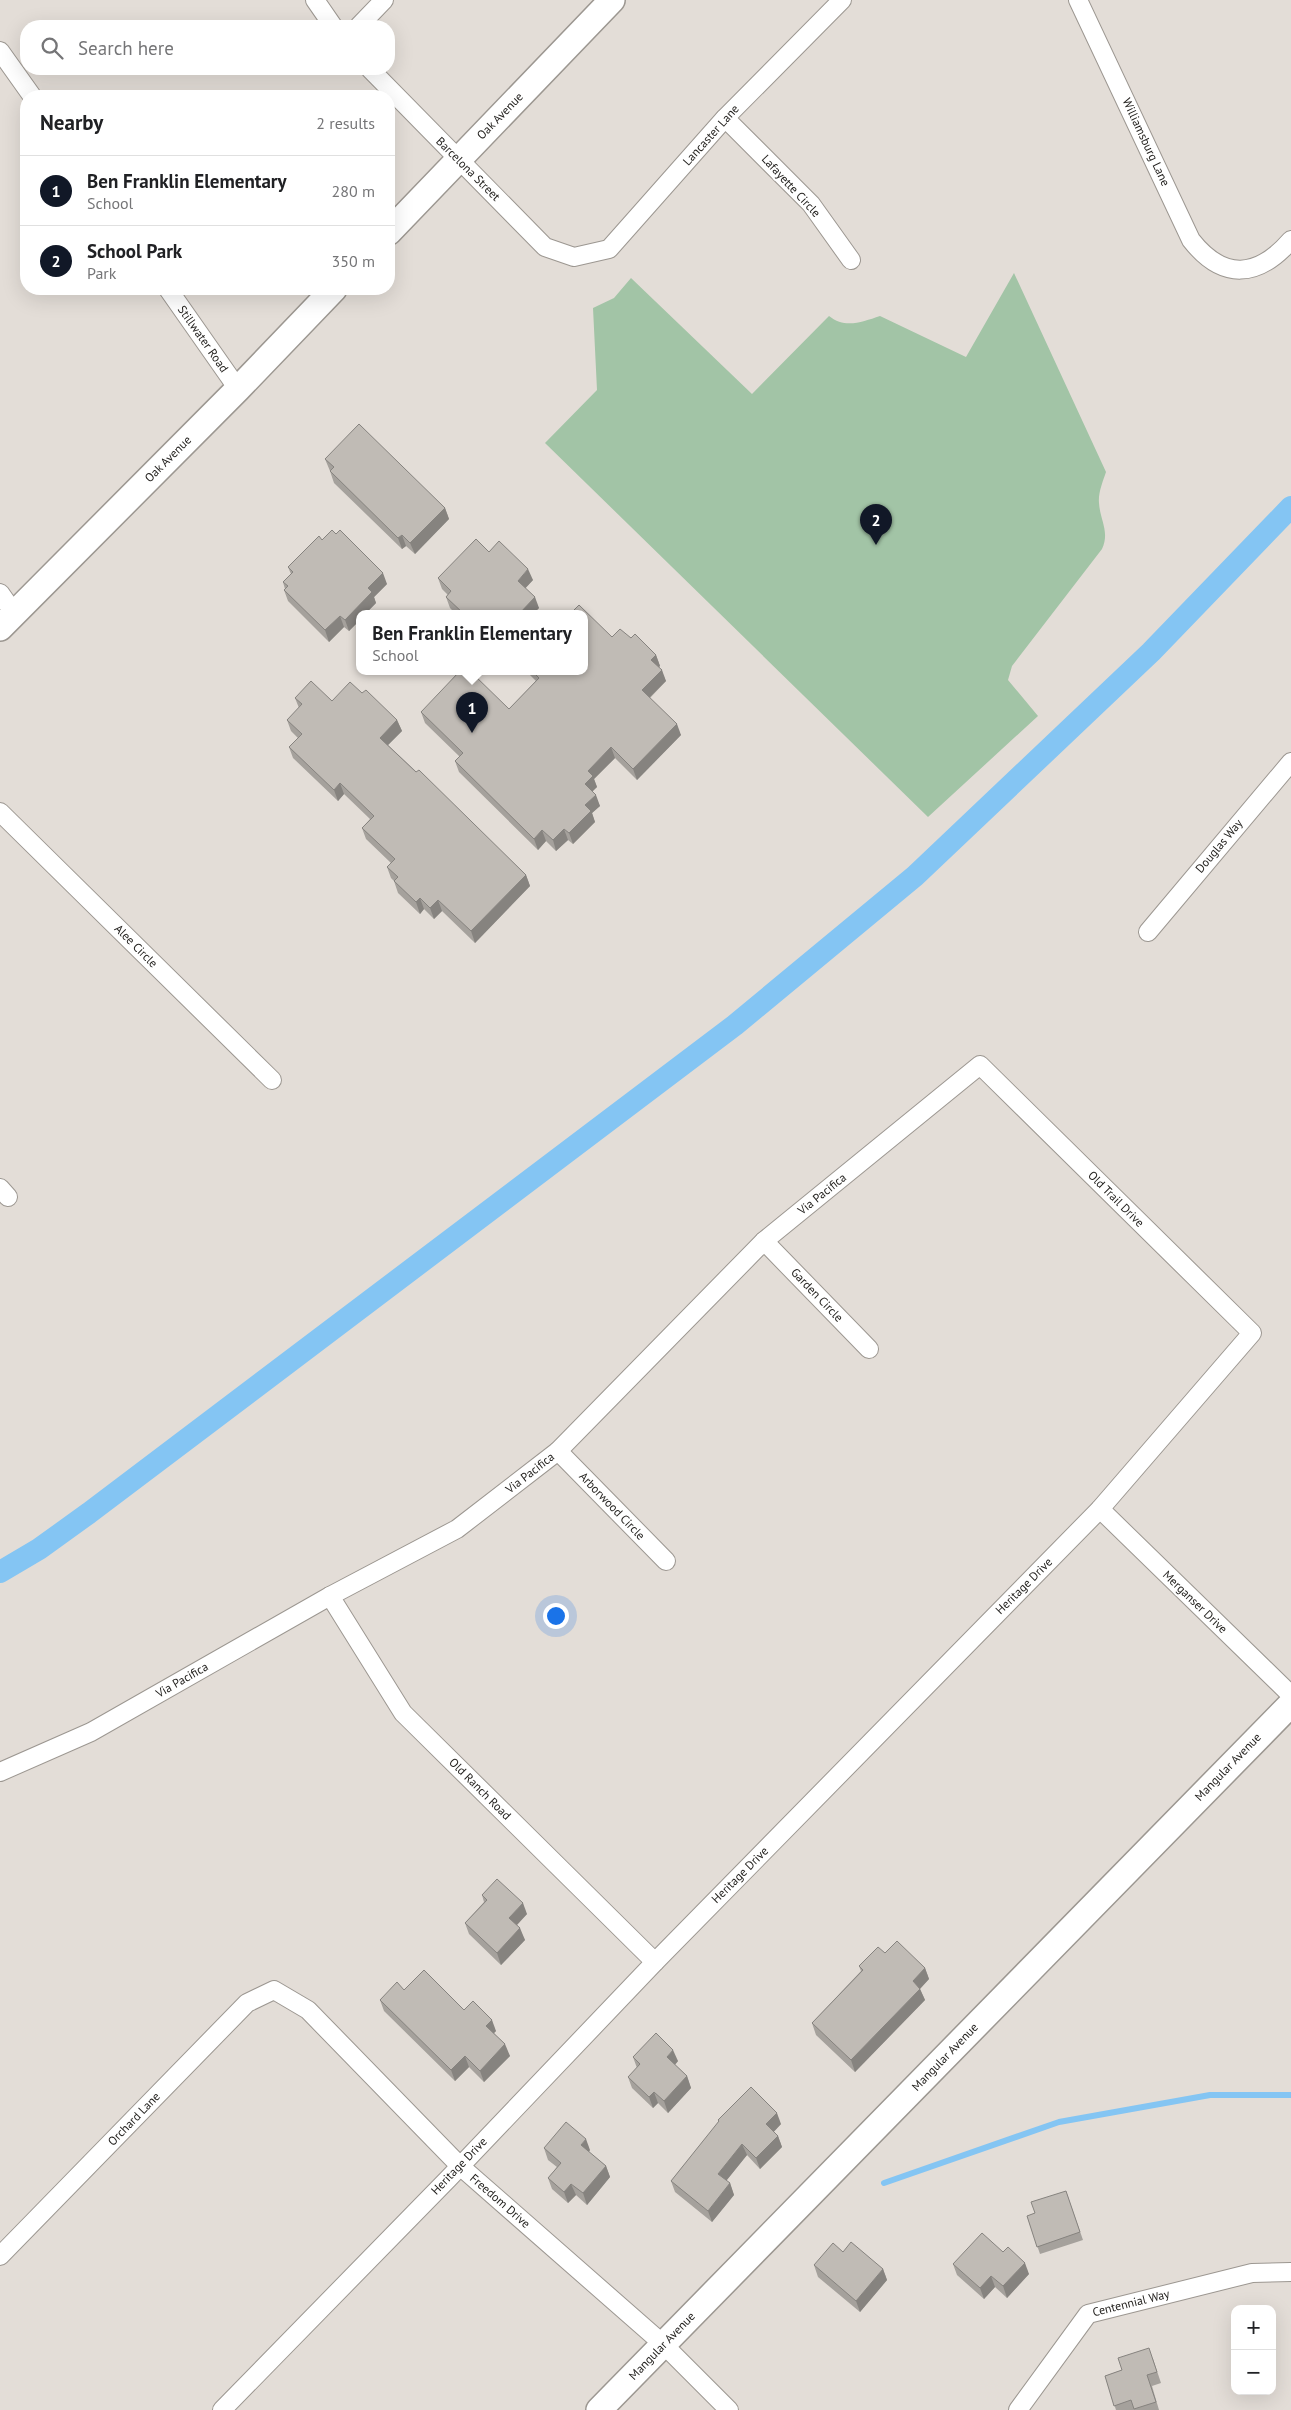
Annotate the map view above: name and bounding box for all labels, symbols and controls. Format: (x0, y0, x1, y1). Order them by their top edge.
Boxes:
search box (20, 20, 395, 75)
icon: search (38, 34, 66, 62)
text: Search here (78, 36, 174, 60)
street label: Oak Avenue (473, 89, 526, 142)
street label: Williamsburg Lane (1119, 95, 1173, 188)
street label: Lancaster Lane (679, 101, 742, 168)
text: Nearby (40, 109, 103, 136)
text: 2 results (316, 113, 375, 133)
street label: Barcelona Street (433, 133, 504, 204)
street label: Lafayette Circle (759, 151, 824, 220)
text: Ben Franklin Elementary (87, 169, 287, 193)
text: 1 (51, 181, 61, 201)
text: 280 m (332, 181, 375, 201)
text: School (87, 193, 133, 213)
text: School Park (87, 239, 182, 263)
text: 2 (51, 251, 61, 271)
text: 350 m (332, 251, 375, 271)
text: Park (87, 263, 116, 283)
street label: Stillwater Road (175, 302, 232, 375)
street label: Oak Avenue (141, 432, 194, 485)
pin: 2 (860, 504, 892, 545)
popup (356, 610, 588, 675)
text: Ben Franklin Elementary (372, 621, 572, 645)
text: School (372, 645, 418, 665)
pin: 1 (456, 692, 488, 733)
street label: Douglas Way (1192, 815, 1246, 876)
street label: Alee Circle (112, 921, 161, 970)
street label: Old Trail Drive (1085, 1167, 1148, 1230)
street label: Via Pacifica (794, 1170, 849, 1218)
street label: Garden Circle (788, 1265, 847, 1325)
street label: Via Pacifica (501, 1449, 557, 1497)
street label: Arborwood Circle (576, 1469, 648, 1543)
street label: Heritage Drive (992, 1554, 1055, 1617)
street label: Merganser Drive (1160, 1567, 1231, 1636)
your location (543, 1603, 569, 1629)
street label: Via Pacifica (152, 1659, 211, 1701)
street label: Mangular Avenue (1191, 1730, 1264, 1804)
street label: Old Ranch Road (446, 1755, 514, 1823)
street label: Heritage Drive (708, 1843, 771, 1906)
street label: Mangular Avenue (908, 2020, 981, 2094)
street label: Orchard Lane (104, 2089, 163, 2149)
street label: Heritage Drive (427, 2134, 490, 2198)
street label: Freedom Drive (467, 2170, 534, 2231)
street label: Centennial Way (1091, 2286, 1171, 2319)
map controls (1231, 2305, 1276, 2395)
button: + (1231, 2305, 1276, 2350)
street label: Mangular Avenue (625, 2309, 698, 2383)
button: − (1231, 2350, 1276, 2395)

